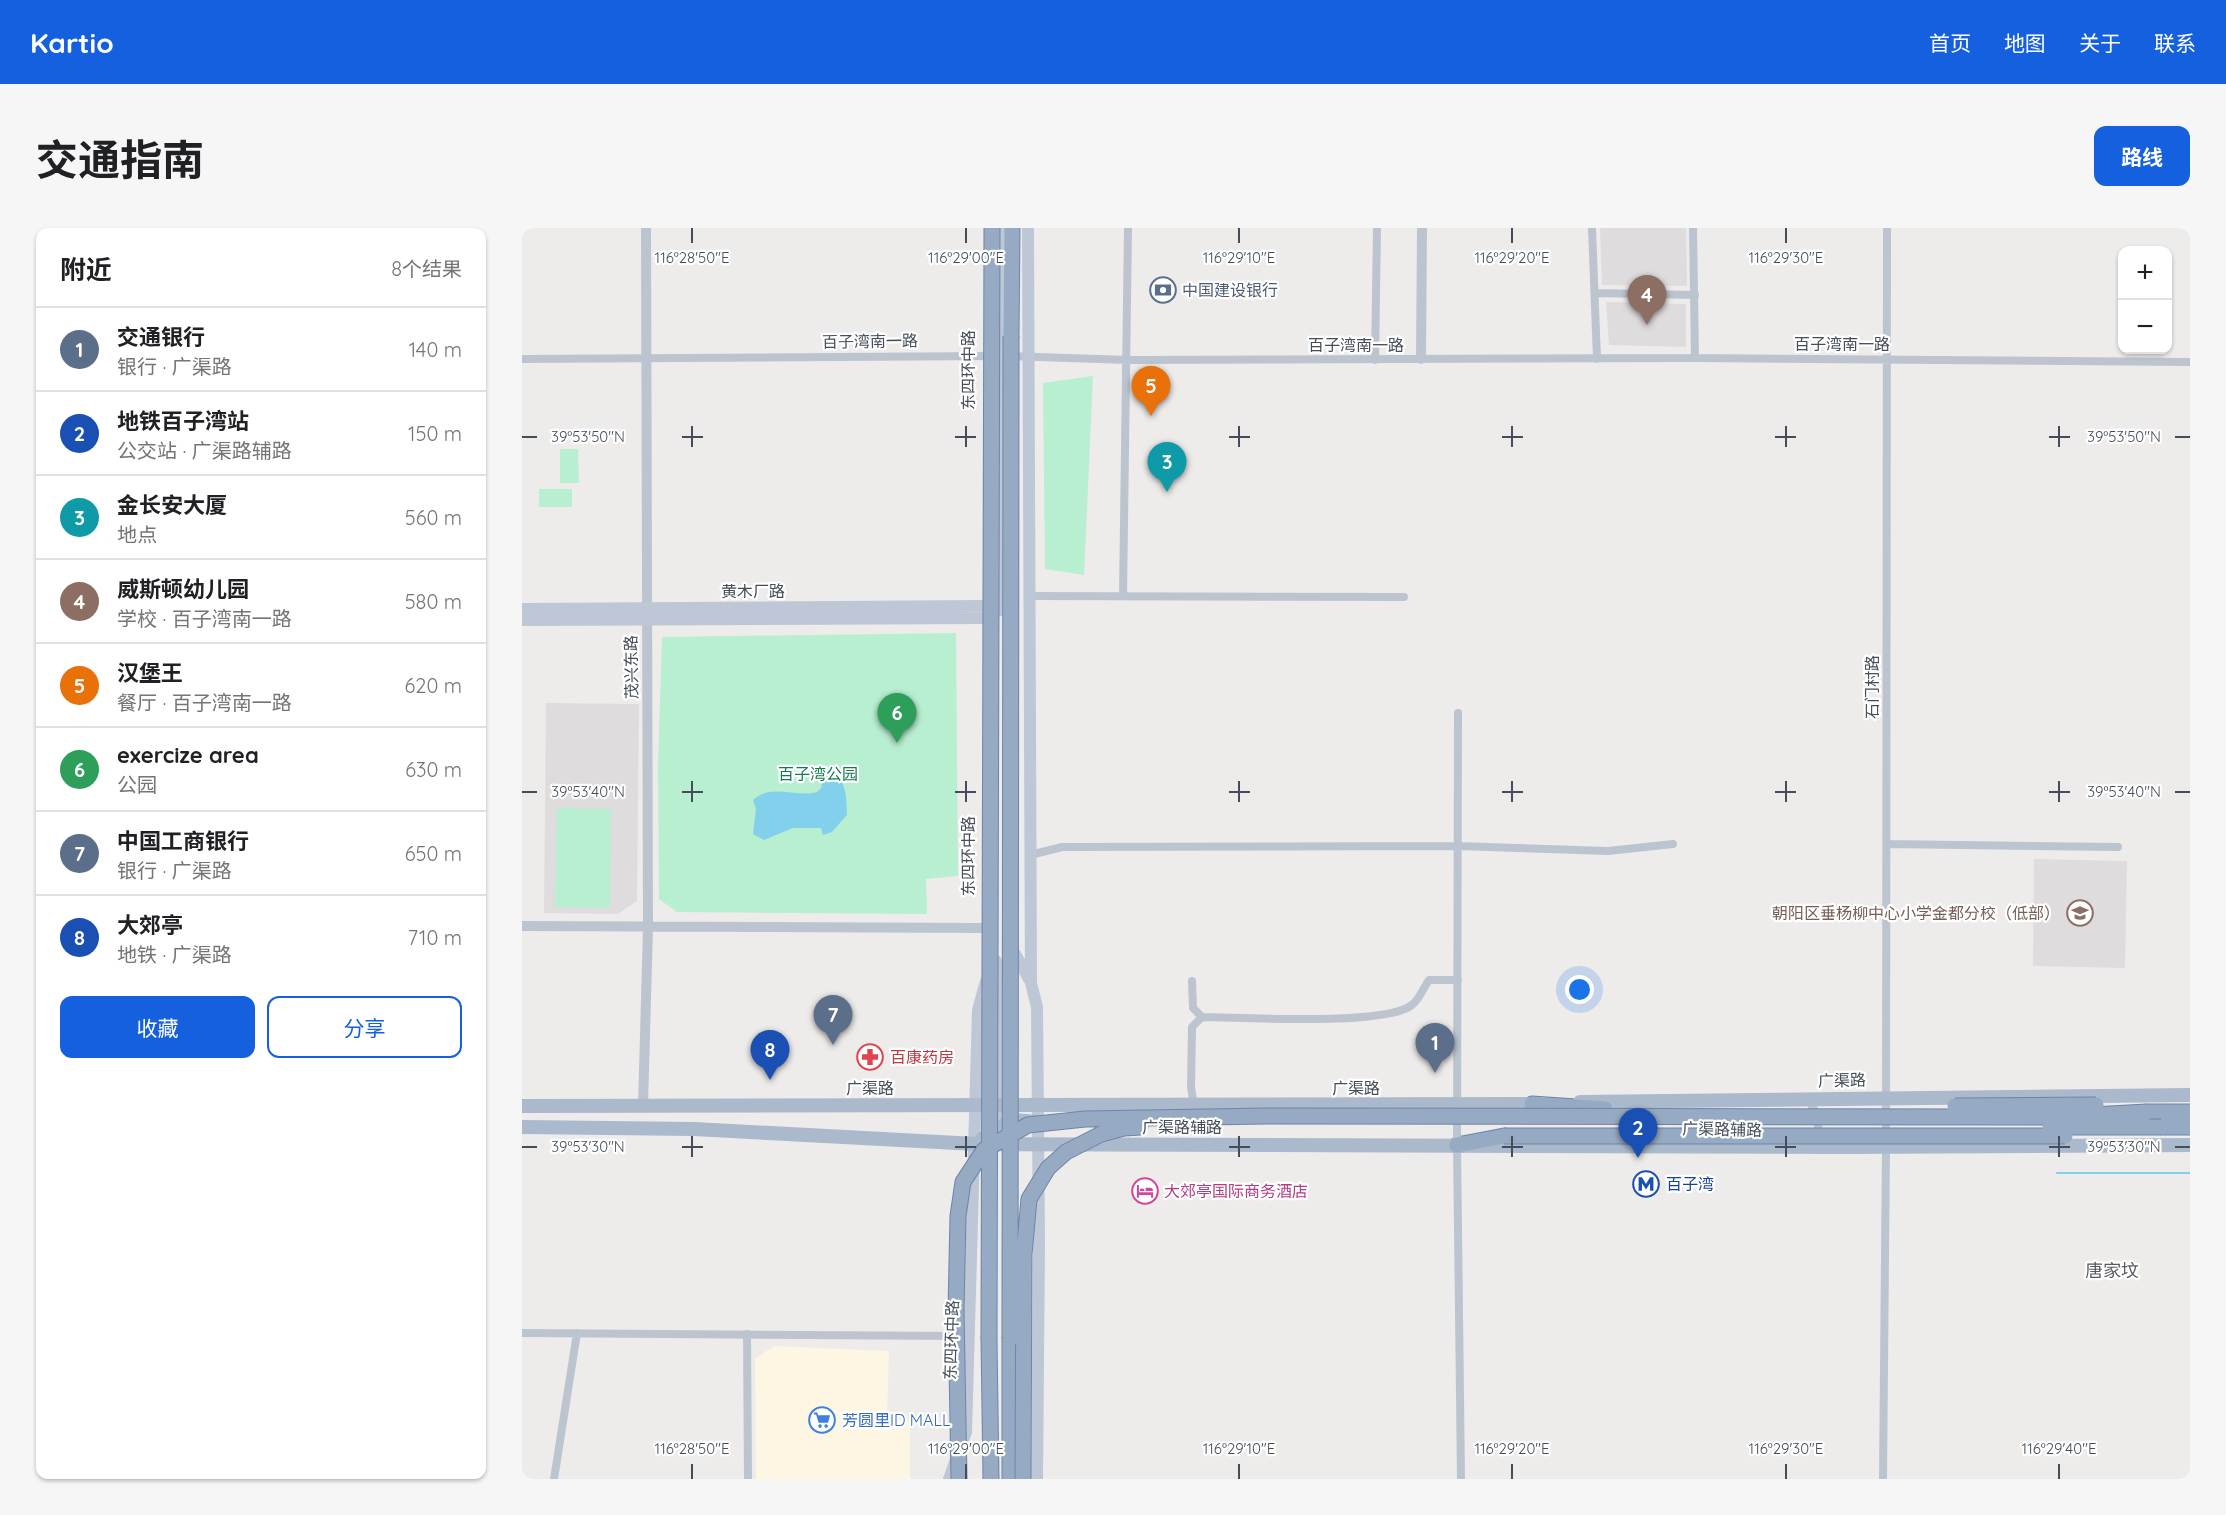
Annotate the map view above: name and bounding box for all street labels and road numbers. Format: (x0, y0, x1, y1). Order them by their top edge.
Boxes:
street label: 百子湾南一路 (822, 330, 918, 352)
street label: 东四环中路 (958, 330, 978, 410)
street label: 百子湾南一路 (1794, 334, 1890, 354)
street label: 百子湾南一路 (1308, 335, 1404, 355)
street label: 黄木厂路 (721, 581, 785, 601)
street label: 茂兴东路 (620, 635, 642, 699)
street label: 石门村路 (1862, 655, 1882, 719)
street label: 东四环中路 (958, 816, 978, 896)
street label: 广渠路 (1818, 1070, 1866, 1090)
street label: 广渠路 (846, 1078, 894, 1098)
street label: 广渠路 (1332, 1078, 1380, 1098)
street label: 广渠路辅路 (1142, 1117, 1222, 1137)
street label: 广渠路辅路 (1682, 1118, 1762, 1140)
street label: 东四环中路 (940, 1300, 962, 1380)

